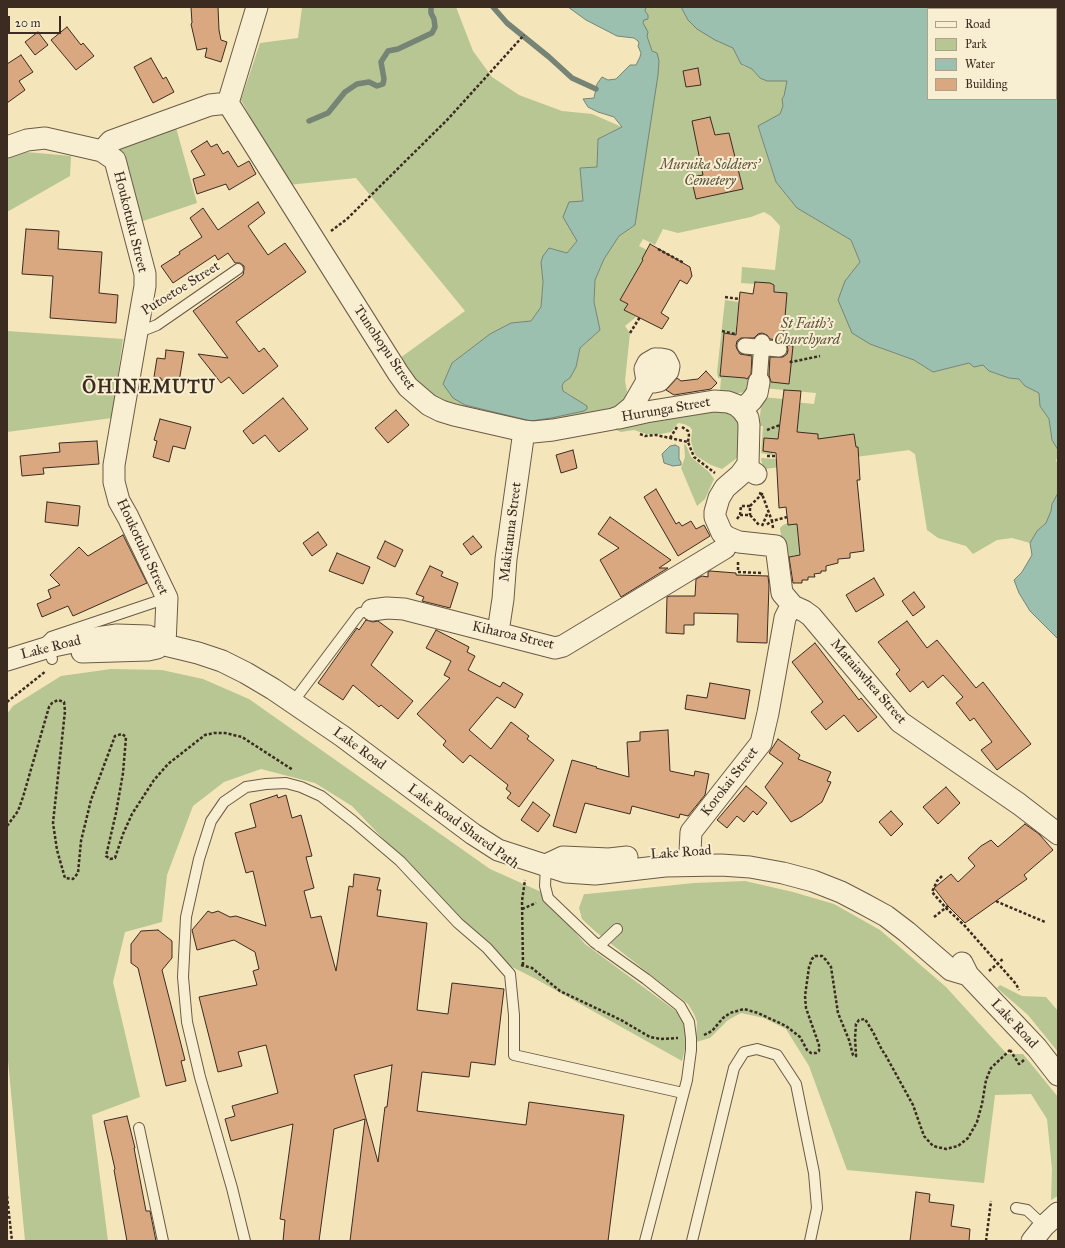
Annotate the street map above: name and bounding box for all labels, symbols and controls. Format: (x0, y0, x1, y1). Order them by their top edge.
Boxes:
scale bar (10, 8, 63, 34)
legend (927, 8, 1057, 100)
text: 20 m (15, 16, 41, 30)
text: Road (965, 17, 991, 31)
text: Park (965, 37, 987, 51)
text: Water (965, 57, 995, 71)
text: Building (965, 77, 1007, 91)
park label: Muruika Soldiers’ Cemetery (660, 158, 760, 190)
street label: Houkotuku Street (109, 169, 151, 275)
street label: Putoetoe Street (139, 258, 223, 320)
street label: Tunohopu Street (349, 302, 419, 394)
park label: St Faith's Churchyard (774, 317, 840, 350)
district label: ŌHINEMUTU (82, 378, 216, 400)
street label: Hurunga Street (620, 394, 712, 426)
street label: Makitauna Street (497, 481, 525, 583)
street label: Houkotuku Street (112, 496, 172, 598)
street label: Kiharoa Street (470, 618, 556, 654)
street label: Lake Road (19, 632, 83, 664)
street label: Mataiawhea Street (826, 636, 910, 728)
street label: Lake Road (329, 724, 389, 774)
street label: Korokai Street (698, 744, 762, 820)
street label: Lake Road Shared Path (404, 781, 522, 873)
street label: Lake Road (650, 842, 712, 864)
street label: Lake Road (987, 996, 1041, 1052)

